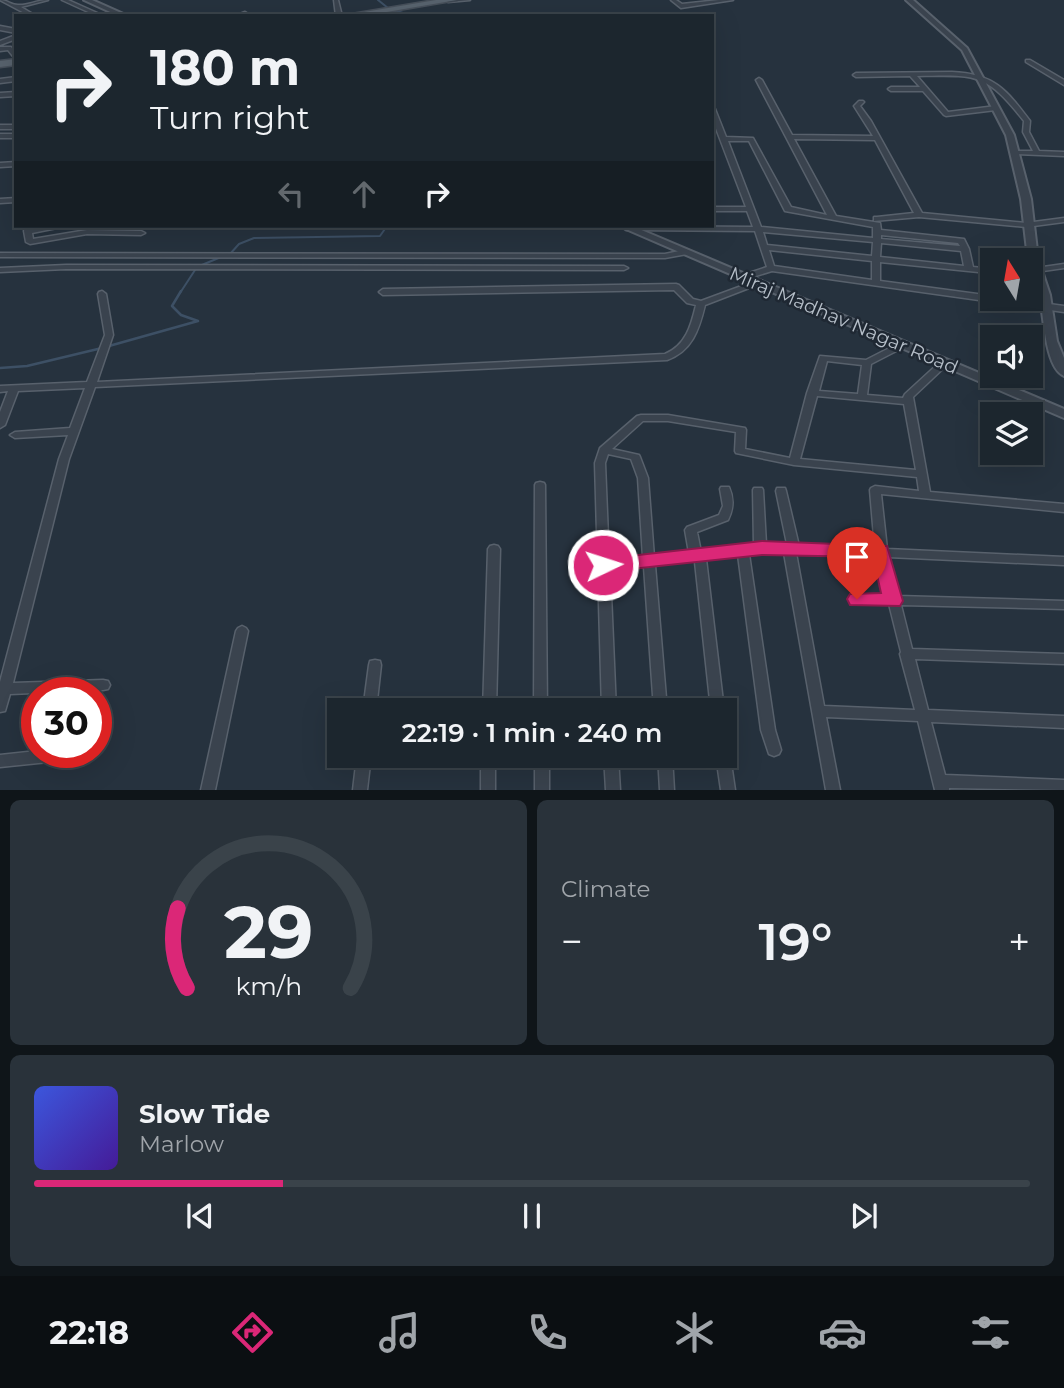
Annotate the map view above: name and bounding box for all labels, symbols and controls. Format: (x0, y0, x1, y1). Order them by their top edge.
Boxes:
text: 180 m (150, 38, 300, 97)
icon: right (35, 42, 126, 133)
text: Turn right (150, 98, 310, 137)
icon: left (272, 175, 310, 213)
icon: ahead (345, 175, 383, 213)
icon: right (418, 175, 456, 213)
north arrow (980, 248, 1043, 312)
map controls (980, 248, 1043, 465)
street label: Miraj Madhav Nagar Road (726, 262, 962, 379)
button: sound (980, 325, 1043, 388)
button: layers (980, 402, 1043, 465)
pin (827, 527, 887, 599)
position arrow (566, 528, 640, 602)
icon: arrive (838, 538, 876, 576)
speed limit sign: 30 (21, 677, 112, 768)
text: 22:19 · 1 min · 240 m (402, 717, 662, 749)
text: Climate (561, 875, 650, 903)
text: 29 (224, 889, 313, 977)
text: 19° (758, 910, 833, 973)
text: − (561, 918, 583, 965)
text: + (1008, 918, 1030, 965)
text: km/h (235, 971, 302, 1001)
text: Slow Tide (139, 1098, 270, 1130)
text: Marlow (139, 1130, 224, 1158)
icon: previous (181, 1197, 219, 1235)
icon: pause (513, 1197, 551, 1235)
icon: next (845, 1197, 883, 1235)
icon: directions (228, 1308, 277, 1357)
icon: music (375, 1308, 424, 1357)
icon: phone (523, 1308, 572, 1357)
icon: climate (670, 1308, 719, 1357)
icon: car (818, 1308, 867, 1357)
icon: filters (966, 1308, 1015, 1357)
text: 22:18 (49, 1313, 129, 1352)

